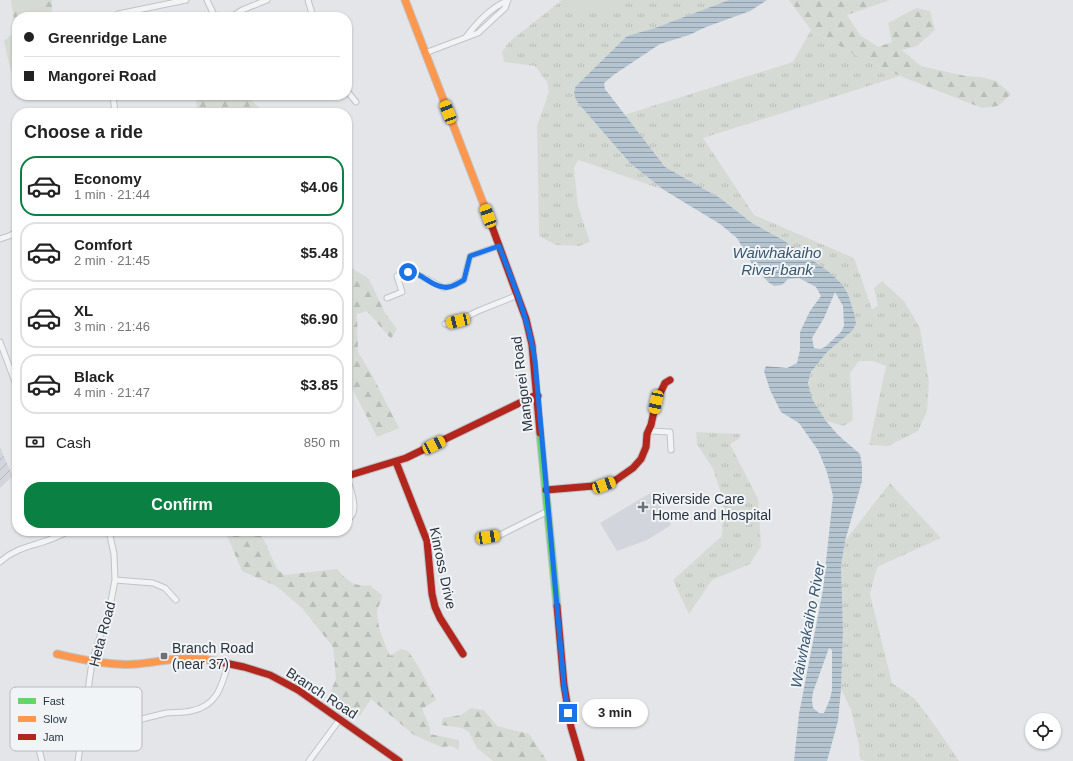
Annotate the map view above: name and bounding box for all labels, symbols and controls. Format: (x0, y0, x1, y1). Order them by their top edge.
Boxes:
text: Greenridge Lane (48, 29, 167, 46)
text: Mangorei Road (48, 67, 156, 84)
car (438, 99, 458, 125)
text: Choose a ride (24, 122, 143, 142)
icon: car (26, 168, 62, 204)
text: Economy (74, 170, 142, 187)
text: $4.06 (300, 178, 338, 195)
text: 1 min · 21:44 (74, 187, 150, 202)
car (478, 203, 498, 229)
icon: car (26, 234, 62, 270)
text: Comfort (74, 236, 132, 253)
text: $5.48 (300, 244, 338, 261)
water label: Waiwhakaiho River bank (733, 244, 821, 278)
text: 2 min · 21:45 (74, 253, 150, 268)
route start (399, 263, 417, 281)
icon: car (26, 300, 62, 336)
text: XL (74, 302, 93, 319)
text: $6.90 (300, 310, 338, 327)
car (445, 312, 471, 330)
text: 3 min · 21:46 (74, 319, 150, 334)
street label: Mangorei Road (508, 336, 536, 432)
icon: car (26, 366, 62, 402)
text: Black (74, 368, 114, 385)
text: $3.85 (300, 376, 338, 393)
text: 4 min · 21:47 (74, 385, 150, 400)
car (648, 389, 664, 415)
icon: cash (24, 431, 46, 453)
text: Cash (56, 434, 91, 451)
car (421, 434, 447, 456)
text: 850 m (304, 435, 340, 450)
car (591, 475, 617, 495)
button: Confirm (24, 482, 340, 528)
place label: Riverside Care Home and Hospital (652, 491, 771, 523)
marker: Riverside Care Home and Hospital (637, 501, 649, 513)
street label: Kinross Drive (427, 526, 460, 611)
car (475, 529, 501, 545)
water label: Waiwhakaiho River (787, 559, 828, 689)
street label: Heta Road (86, 600, 118, 668)
place label: Branch Road (near 37) (172, 640, 254, 672)
marker: Branch Road (near 37) (159, 651, 169, 661)
street label: Branch Road (283, 664, 361, 722)
legend (10, 687, 142, 751)
text: Fast (43, 695, 64, 707)
callout: 3 min (582, 699, 648, 727)
route end (559, 704, 577, 722)
text: 3 min (598, 705, 632, 720)
text: Slow (43, 713, 67, 725)
map controls (1025, 713, 1061, 749)
button: locate (1025, 713, 1061, 749)
text: Jam (43, 731, 64, 743)

